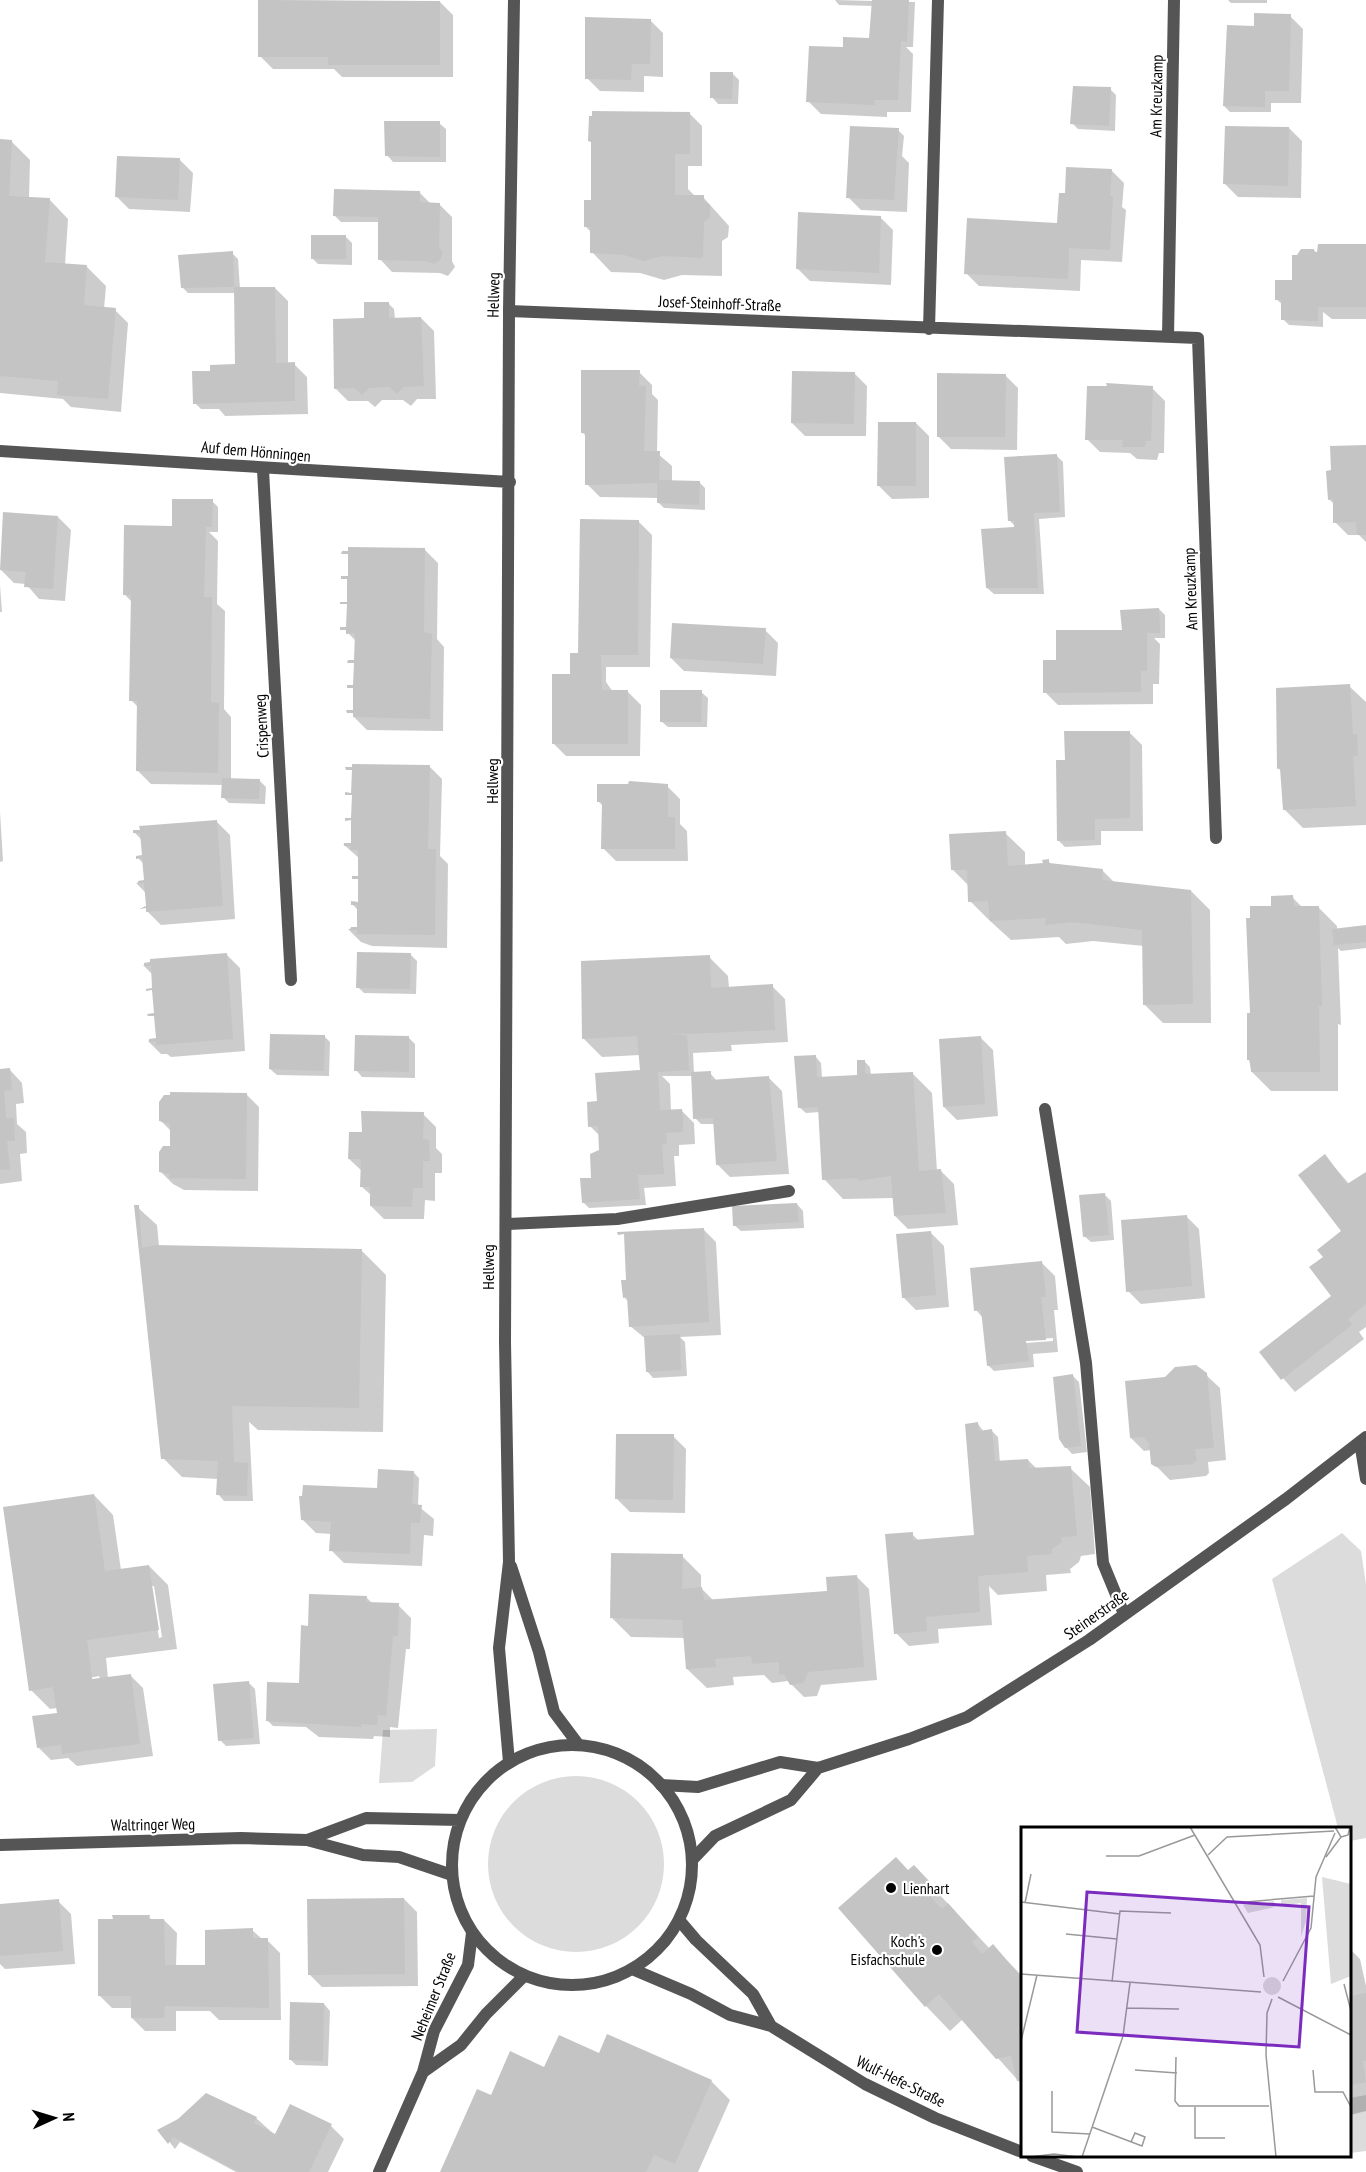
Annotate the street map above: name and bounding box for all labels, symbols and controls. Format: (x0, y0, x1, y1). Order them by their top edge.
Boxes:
street label: Am Kreuzkamp (1145, 54, 1167, 137)
street label: Hellweg (483, 272, 503, 318)
street label: Josef-Steinhoff-Straße (657, 291, 782, 315)
street label: Auf dem Hönningen (200, 436, 312, 466)
street label: Am Kreuzkamp (1179, 547, 1201, 631)
street label: Crispenweg (249, 694, 273, 758)
street label: Hellweg (482, 758, 502, 804)
street label: Hellweg (478, 1244, 498, 1290)
street label: Steinerstraße (1060, 1585, 1132, 1643)
street label: Waltringer Weg (111, 1813, 195, 1835)
inset map (1021, 1827, 1351, 2157)
place label: Lienhart (903, 1878, 950, 1898)
marker: Lienhart (884, 1881, 898, 1895)
place label: Koch's Eisfachschule (851, 1931, 925, 1969)
marker: Koch's Eisfachschule (930, 1943, 944, 1957)
street label: Neheimer Straße (406, 1949, 460, 2043)
street label: Wulf-Hefe-Straße (853, 2051, 949, 2111)
north arrow (24, 2088, 84, 2148)
text: N (59, 2112, 79, 2122)

